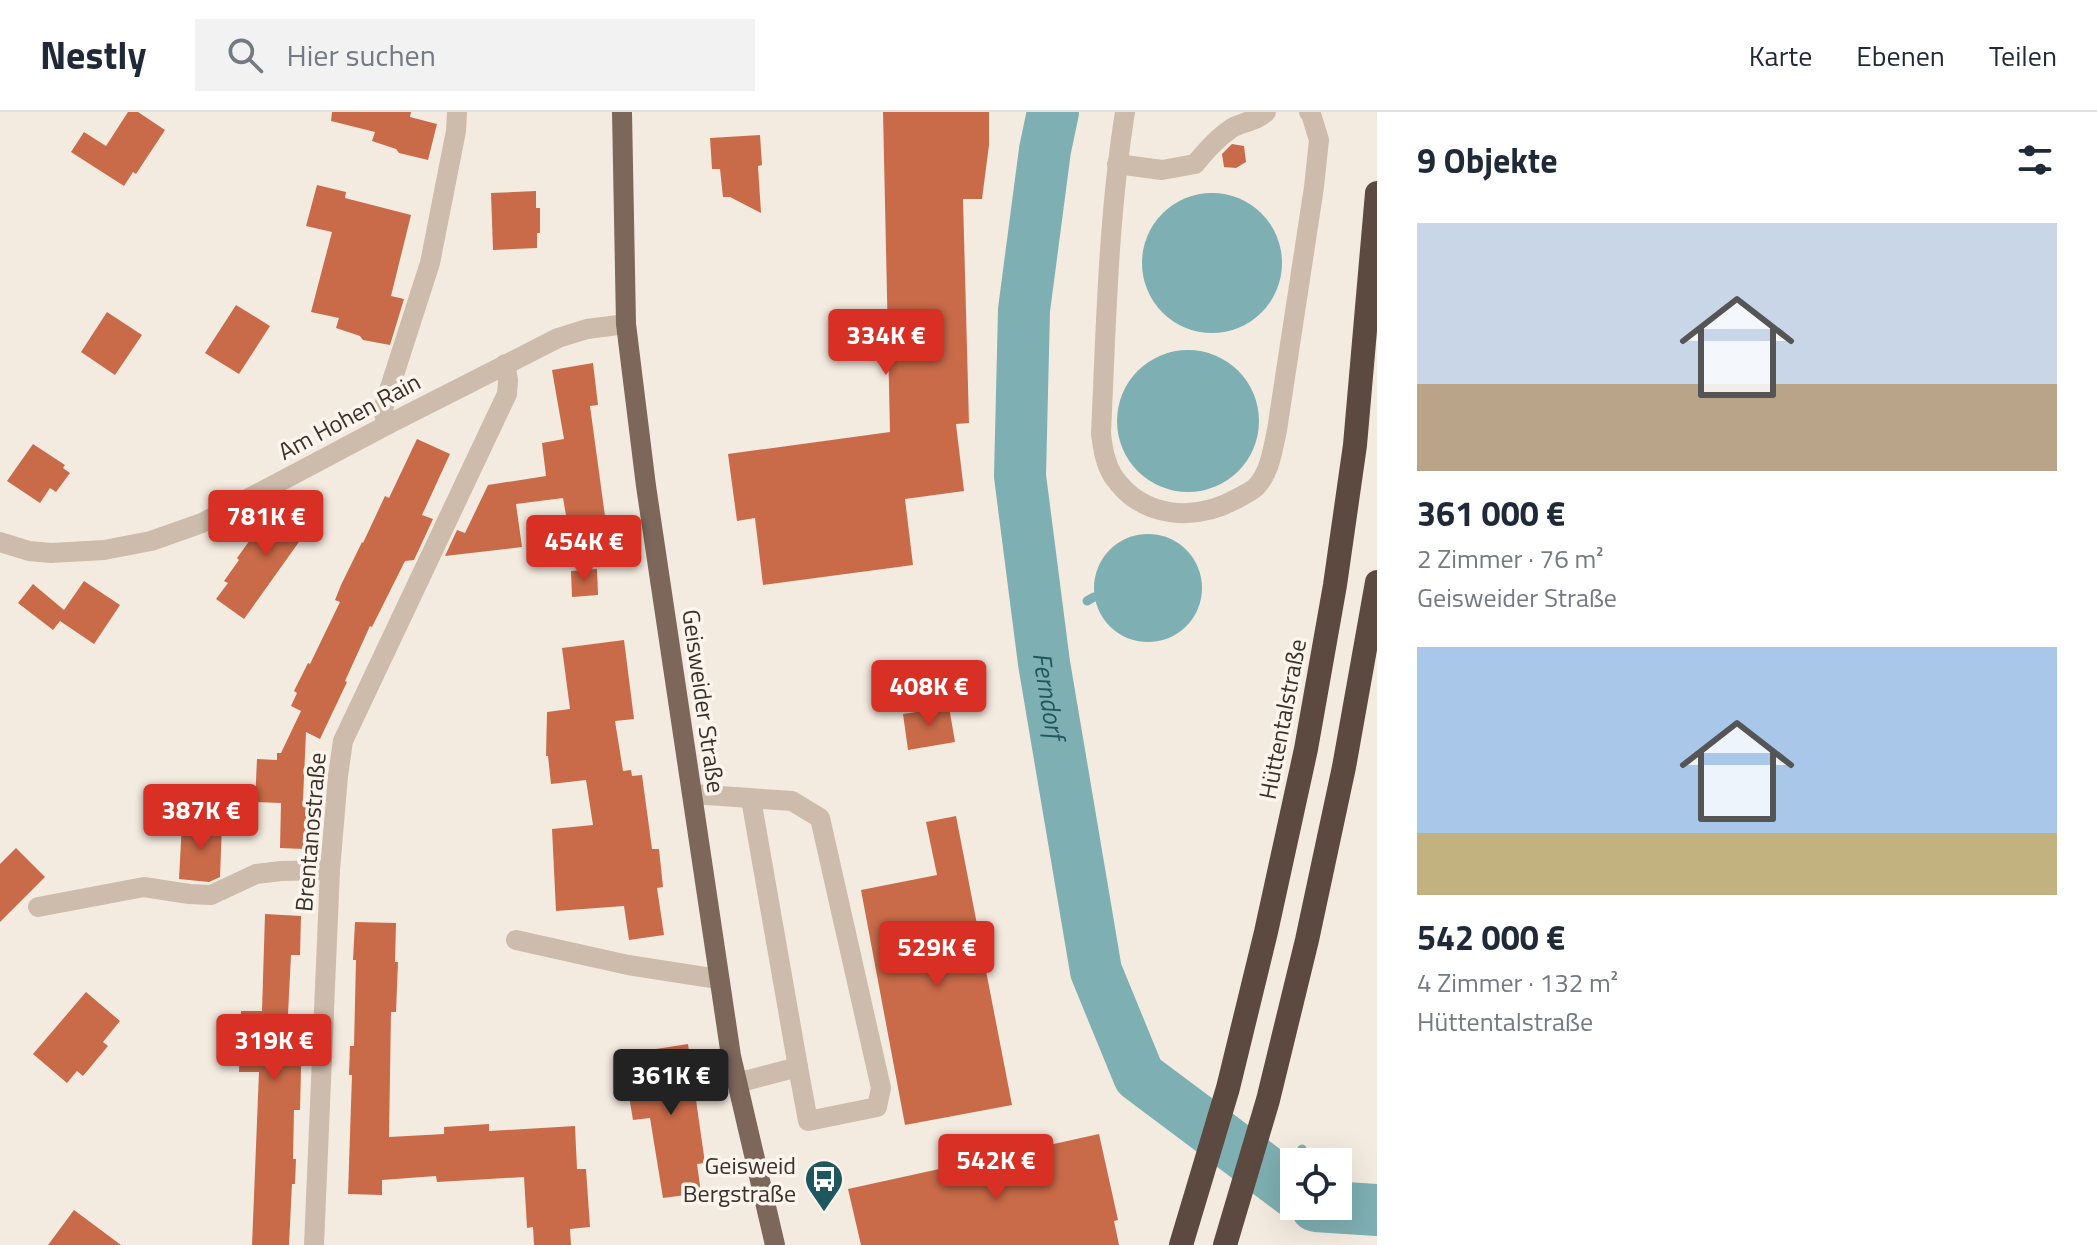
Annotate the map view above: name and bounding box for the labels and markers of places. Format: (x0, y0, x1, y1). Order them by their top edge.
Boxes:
pin: 334K € (821, 309, 951, 377)
pin: 781K € (201, 490, 331, 558)
pin: 454K € (519, 515, 649, 583)
pin: 408K € (864, 660, 994, 728)
pin: 387K € (136, 784, 266, 852)
pin: 529K € (872, 921, 1002, 989)
pin: 319K € (209, 1014, 339, 1082)
pin: 361K € (606, 1049, 736, 1117)
pin: 542K € (931, 1134, 1061, 1202)
place label: Geisweid Bergstraße (683, 1147, 796, 1211)
bus stop icon: Geisweid Bergstraße (803, 1158, 845, 1213)

